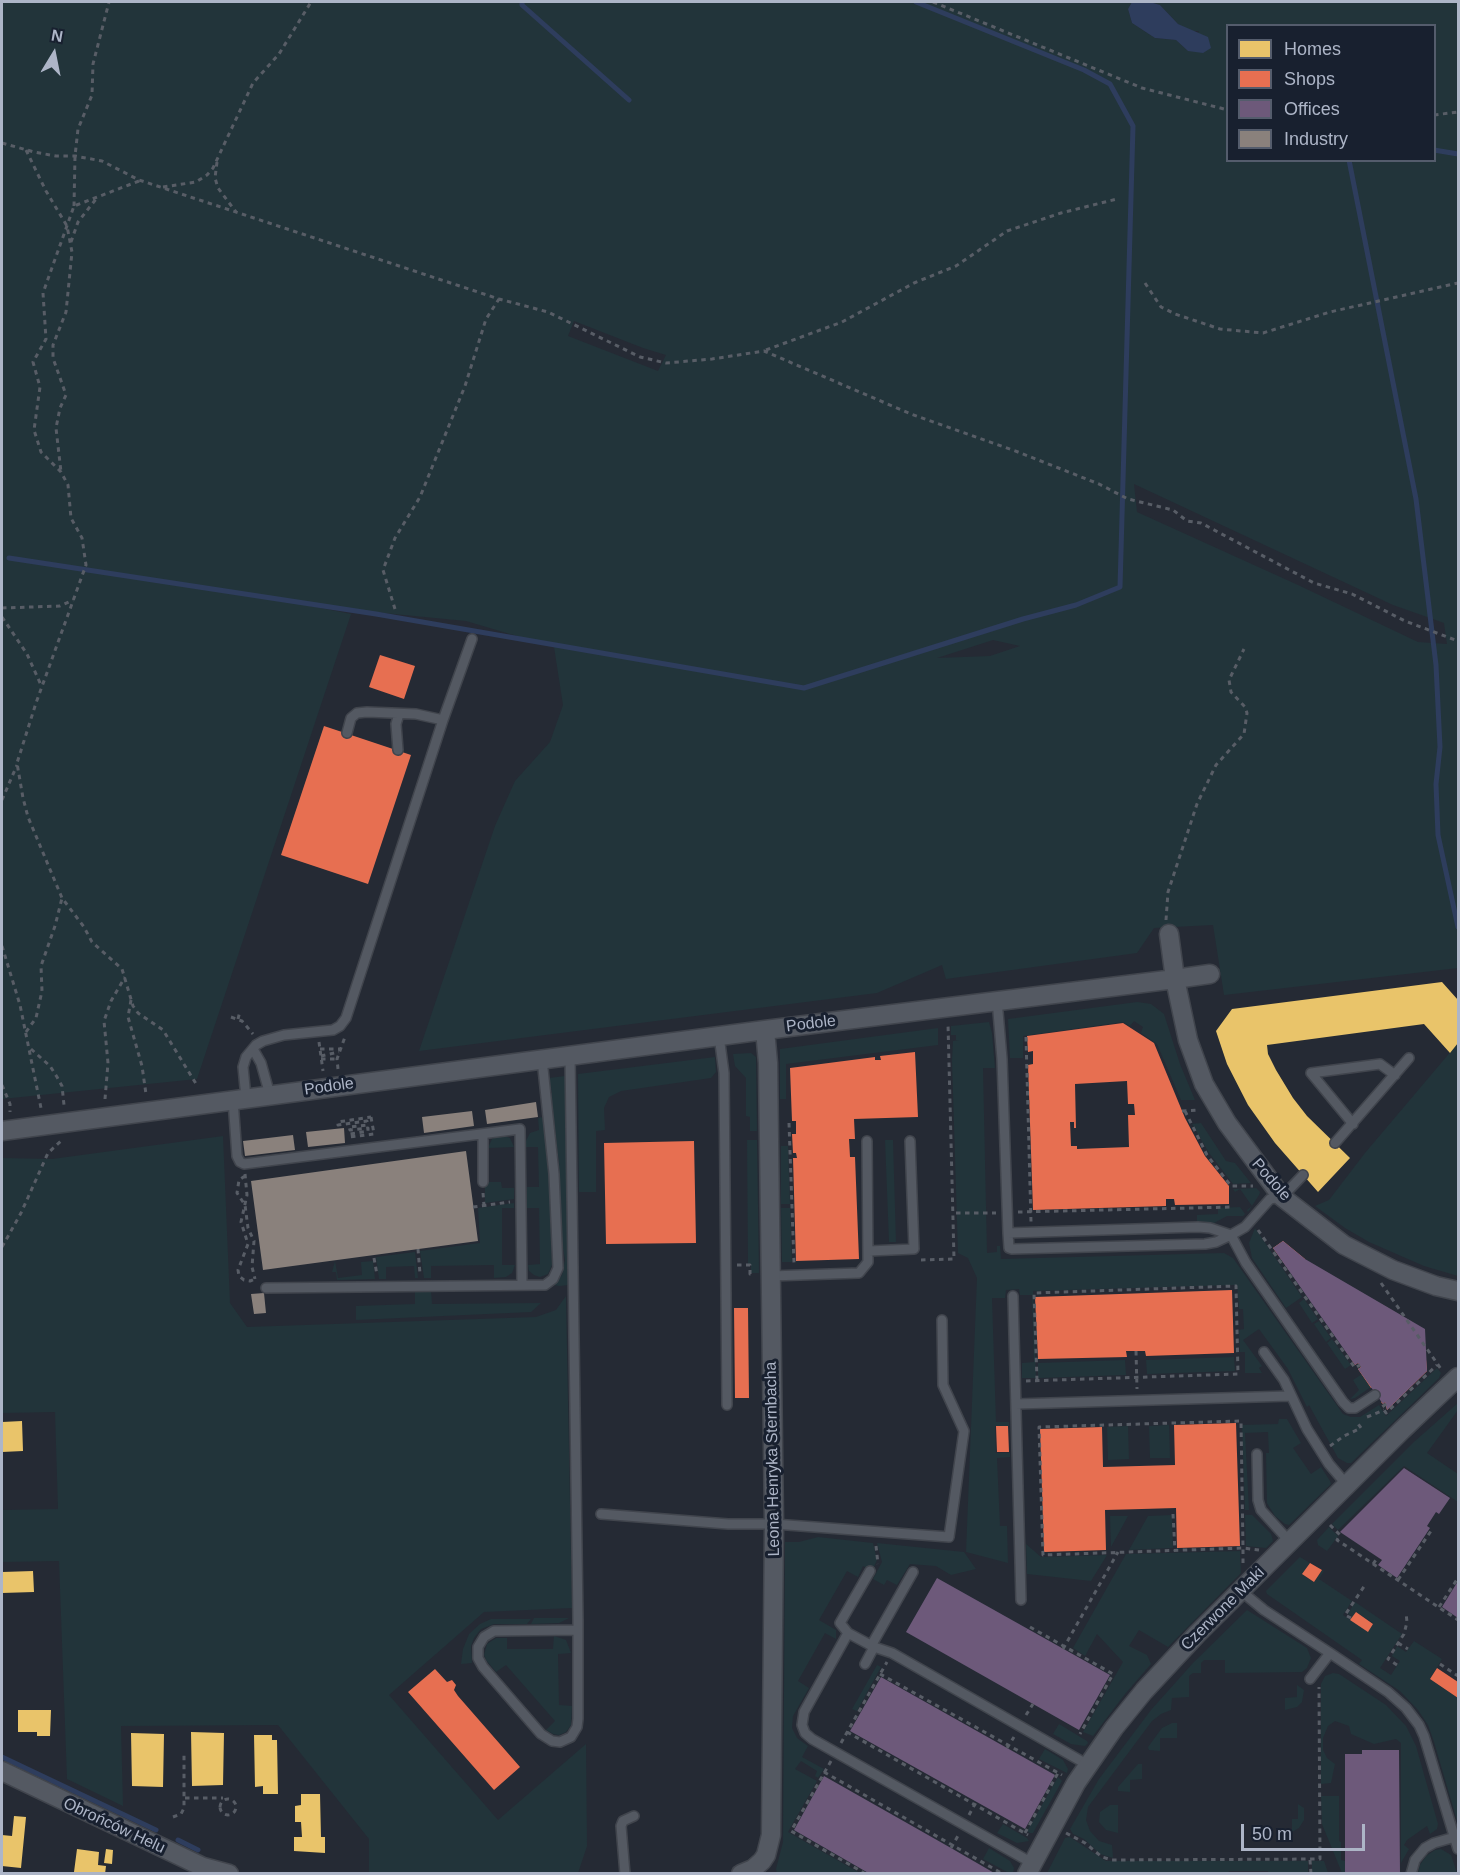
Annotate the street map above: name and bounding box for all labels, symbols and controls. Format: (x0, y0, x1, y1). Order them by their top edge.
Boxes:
north arrow (24, 24, 84, 84)
legend (1226, 24, 1436, 162)
text: N (50, 26, 64, 45)
text: Homes (1284, 39, 1341, 59)
text: Shops (1284, 69, 1335, 89)
text: Offices (1284, 99, 1340, 119)
text: Industry (1284, 129, 1348, 149)
street label: Podole (785, 1011, 837, 1037)
street label: Podole (303, 1074, 355, 1100)
street label: Podole (1247, 1155, 1295, 1205)
street label: Leona Henryka Sternbacha (762, 1361, 784, 1557)
street label: Czerwone Maki (1177, 1563, 1269, 1655)
street label: Obrońców Helu (60, 1794, 168, 1858)
scale bar (1244, 1812, 1368, 1850)
text: 50 m (1252, 1824, 1292, 1844)

